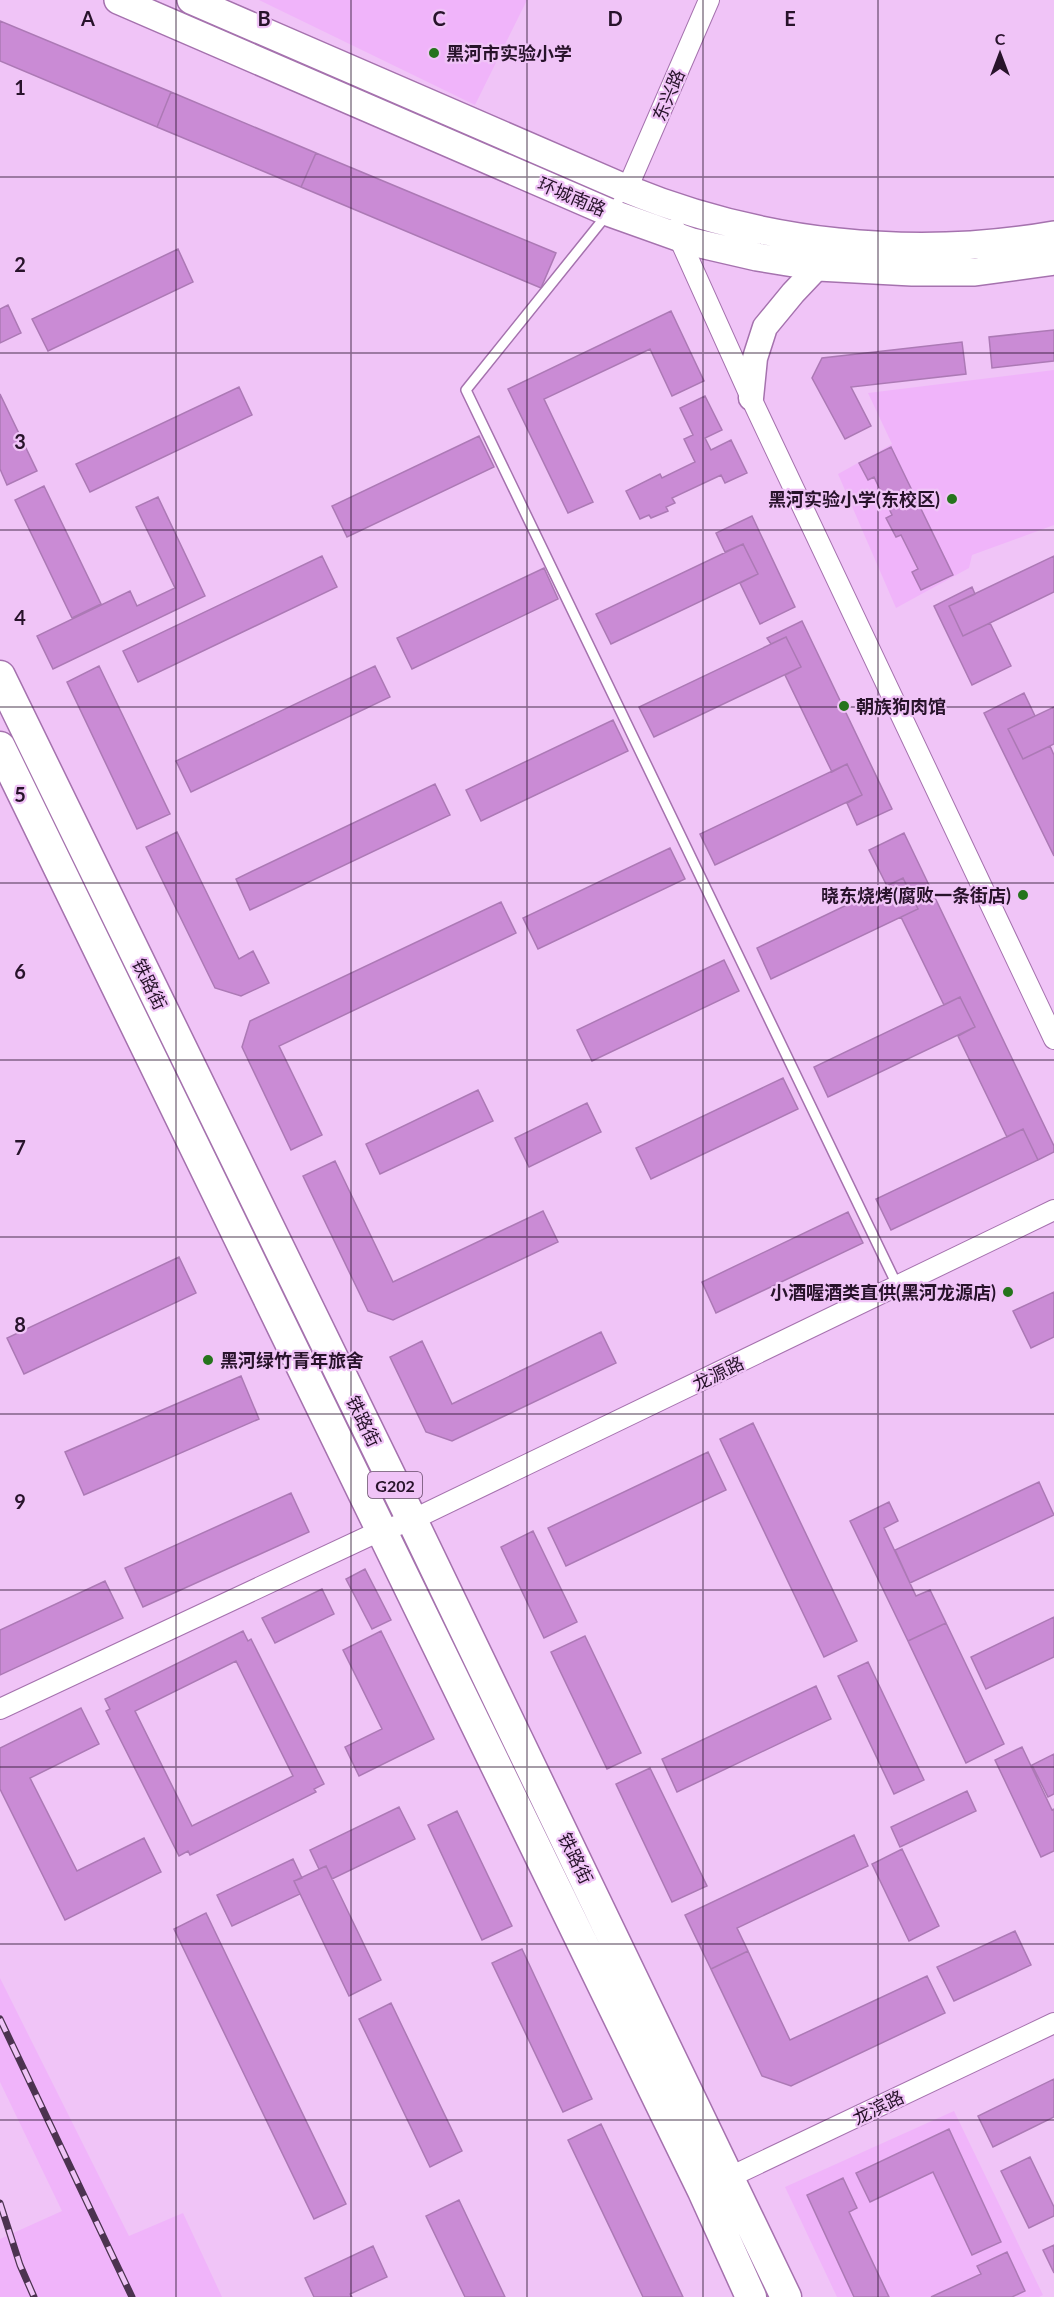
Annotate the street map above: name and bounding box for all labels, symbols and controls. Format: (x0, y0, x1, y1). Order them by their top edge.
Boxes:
text: A (80, 6, 95, 30)
text: B (257, 6, 271, 30)
text: C (432, 6, 446, 30)
text: D (607, 6, 623, 30)
text: E (784, 6, 796, 30)
north arrow (970, 24, 1030, 84)
text: С (995, 29, 1006, 48)
place label: 黑河市实验小学 (446, 42, 572, 64)
marker: 黑河市实验小学 (427, 46, 441, 60)
street label: 东兴路 (647, 66, 689, 124)
text: 1 (14, 75, 26, 99)
street label: 环城南路 (535, 172, 609, 220)
text: 2 (14, 252, 26, 276)
text: 3 (14, 429, 26, 453)
place label: 黑河实验小学(东校区) (768, 488, 940, 510)
marker: 黑河实验小学(东校区) (945, 492, 959, 506)
text: 4 (14, 605, 26, 629)
place label: 朝族狗肉馆 (856, 695, 946, 717)
marker: 朝族狗肉馆 (837, 699, 851, 713)
text: 5 (14, 782, 26, 806)
place label: 晓东烧烤(腐败一条街店) (821, 884, 1011, 906)
marker: 晓东烧烤(腐败一条街店) (1016, 888, 1030, 902)
street label: 铁路街 (128, 955, 172, 1013)
text: 6 (14, 959, 26, 983)
text: 7 (14, 1135, 26, 1159)
place label: 小酒喔酒类直供(黑河龙源店) (770, 1281, 996, 1303)
marker: 小酒喔酒类直供(黑河龙源店) (1001, 1285, 1015, 1299)
text: 8 (14, 1312, 26, 1336)
place label: 黑河绿竹青年旅舍 (220, 1349, 364, 1371)
street label: 龙源路 (689, 1351, 747, 1395)
marker: 黑河绿竹青年旅舍 (201, 1353, 215, 1367)
street label: 铁路街 (342, 1392, 386, 1450)
road number: G202 (368, 1472, 422, 1498)
text: 9 (14, 1489, 26, 1513)
street label: 铁路街 (554, 1829, 598, 1887)
street label: 龙滨路 (849, 2085, 907, 2129)

